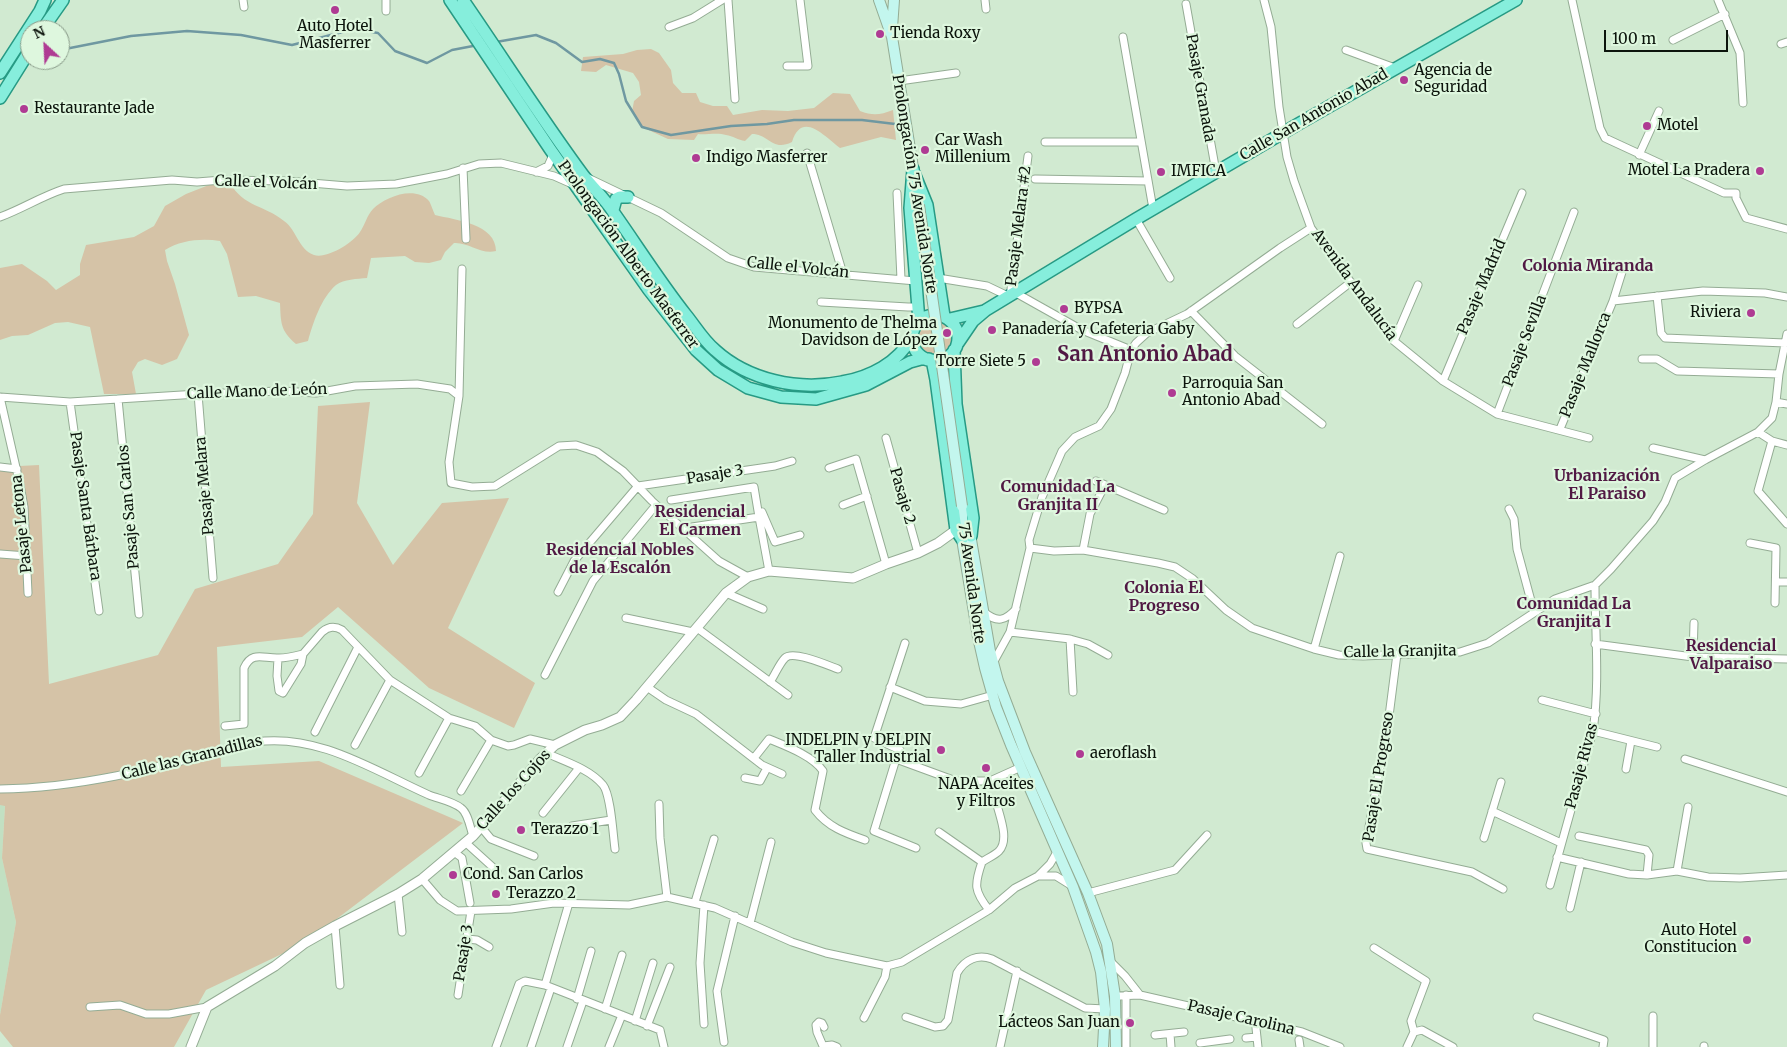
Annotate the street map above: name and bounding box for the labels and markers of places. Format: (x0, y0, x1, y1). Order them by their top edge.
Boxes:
marker: Auto Hotel Masferrer (329, 4, 341, 16)
place label: Auto Hotel Masferrer (297, 18, 373, 53)
place label: Tienda Roxy (890, 25, 980, 43)
marker: Tienda Roxy (874, 28, 886, 40)
place label: Agencia de Seguridad (1414, 62, 1492, 97)
marker: Agencia de Seguridad (1398, 74, 1410, 86)
place label: Restaurante Jade (34, 100, 154, 118)
marker: Restaurante Jade (18, 103, 30, 115)
place label: Motel (1657, 117, 1699, 135)
marker: Motel (1641, 120, 1653, 132)
place label: Car Wash Millenium (935, 132, 1011, 167)
marker: Car Wash Millenium (919, 144, 931, 156)
place label: Indigo Masferrer (706, 149, 828, 167)
marker: Indigo Masferrer (690, 152, 702, 164)
place label: Motel La Pradera (1628, 162, 1750, 180)
place label: IMFICA (1171, 163, 1226, 181)
marker: Motel La Pradera (1754, 165, 1766, 177)
marker: IMFICA (1155, 166, 1167, 178)
place label: BYPSA (1074, 300, 1122, 318)
marker: BYPSA (1058, 303, 1070, 315)
place label: Riviera (1690, 304, 1741, 322)
marker: Riviera (1745, 307, 1757, 319)
place label: Monumento de Thelma Davidson de López (768, 315, 937, 350)
place label: Panadería y Cafeteria Gaby (1002, 321, 1194, 339)
marker: Panadería y Cafeteria Gaby (986, 324, 998, 336)
marker: Monumento de Thelma Davidson de López (941, 327, 953, 339)
place label: Torre Siete 5 (936, 353, 1026, 371)
marker: Torre Siete 5 (1030, 356, 1042, 368)
place label: Parroquia San Antonio Abad (1182, 375, 1284, 410)
marker: Parroquia San Antonio Abad (1166, 387, 1178, 399)
place label: INDELPIN y DELPIN Taller Industrial (785, 732, 931, 767)
marker: INDELPIN y DELPIN Taller Industrial (935, 744, 947, 756)
place label: aeroflash (1090, 745, 1157, 763)
marker: aeroflash (1074, 748, 1086, 760)
marker: NAPA Aceites y Filtros (980, 762, 992, 774)
place label: NAPA Aceites y Filtros (938, 776, 1034, 811)
place label: Terazzo 1 (531, 821, 599, 839)
marker: Terazzo 1 (515, 824, 527, 836)
place label: Cond. San Carlos (463, 866, 583, 884)
marker: Cond. San Carlos (447, 869, 459, 881)
place label: Terazzo 2 (506, 885, 576, 903)
marker: Terazzo 2 (490, 888, 502, 900)
place label: Auto Hotel Constitucion (1645, 922, 1737, 957)
marker: Auto Hotel Constitucion (1741, 934, 1753, 946)
place label: Lácteos San Juan (998, 1014, 1120, 1032)
marker: Lácteos San Juan (1124, 1017, 1136, 1029)

